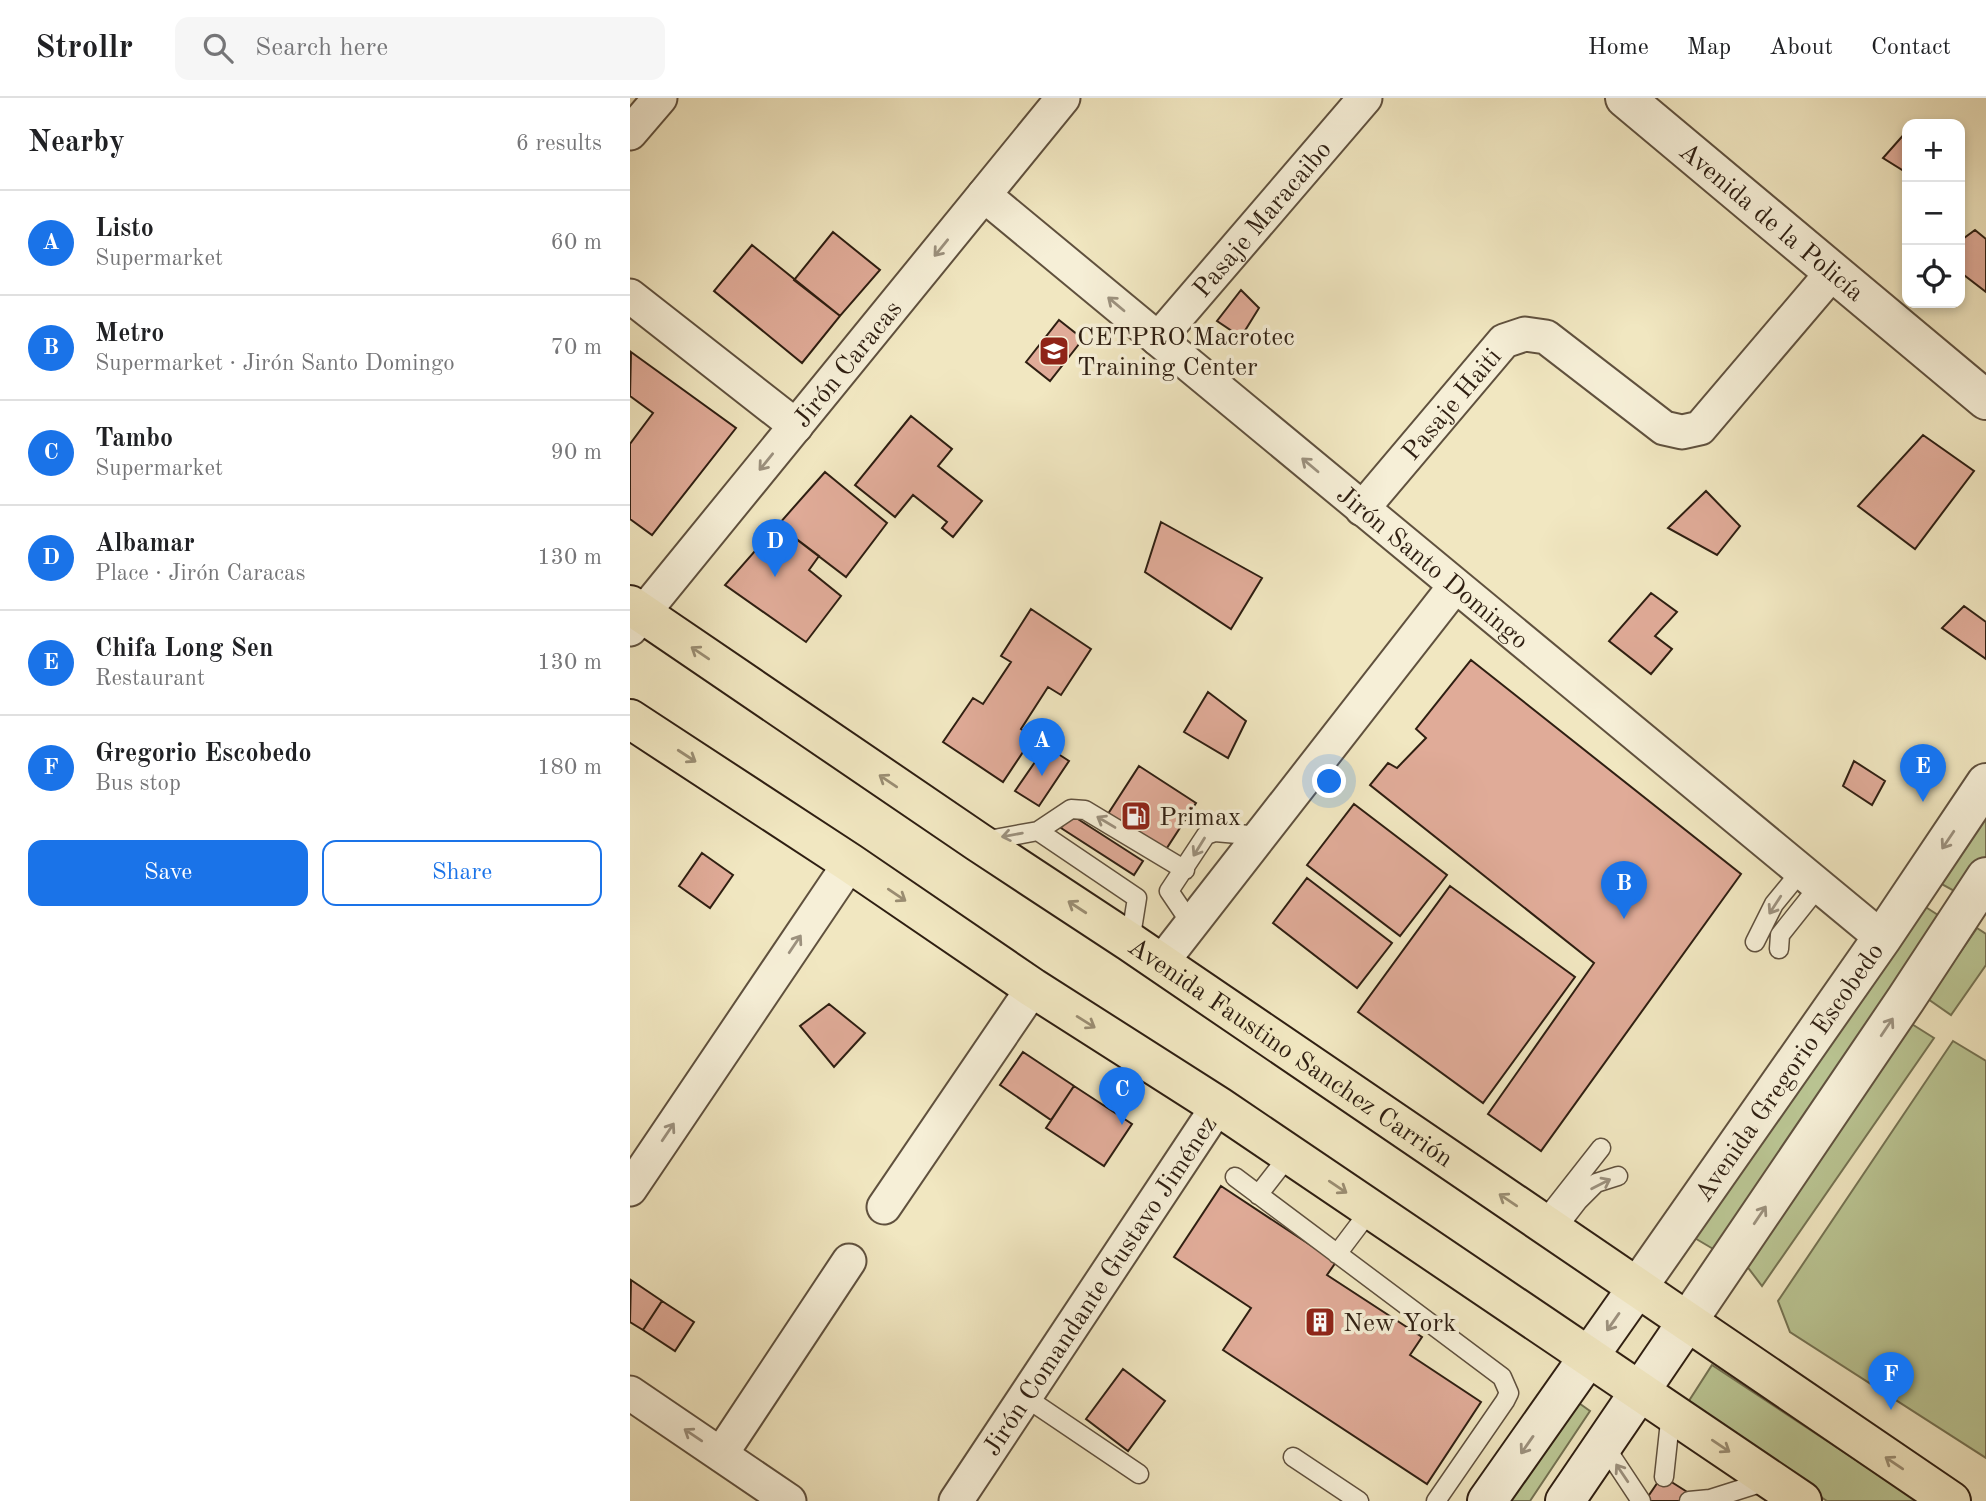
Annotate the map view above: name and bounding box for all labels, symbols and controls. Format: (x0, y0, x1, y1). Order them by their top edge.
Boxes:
search box (175, 17, 665, 80)
icon: search (199, 29, 237, 67)
text: Strollr (35, 32, 133, 65)
text: Search here (255, 35, 388, 61)
text: Home (1588, 36, 1649, 60)
text: Map (1687, 36, 1731, 60)
text: About (1769, 36, 1833, 60)
text: Contact (1871, 36, 1951, 60)
map controls (1902, 119, 1965, 308)
button: + (1902, 119, 1965, 182)
text: Nearby (28, 128, 125, 158)
text: 6 results (516, 132, 602, 155)
street label: Pasaje Maracaibo (1189, 137, 1337, 303)
street label: Avenida de la Policía (1674, 138, 1868, 307)
button: − (1902, 182, 1965, 245)
text: Listo (95, 216, 154, 242)
text: A (42, 231, 60, 254)
text: 60 m (551, 231, 602, 254)
one-way arrow (933, 238, 949, 256)
button: locate (1902, 245, 1965, 308)
text: Supermarket (95, 247, 223, 270)
street label: Jirón Caracas (789, 296, 907, 433)
one-way arrow (1107, 296, 1125, 312)
text: Metro (95, 321, 164, 347)
place label: CETPRO Macrotec Training Center (1077, 325, 1295, 381)
school or university icon: CETPRO Macrotec Training Center (1037, 334, 1071, 368)
text: B (43, 336, 59, 359)
text: 70 m (551, 336, 602, 359)
street label: Pasaje Haiti (1398, 344, 1507, 466)
text: Supermarket · Jirón Santo Domingo (95, 352, 455, 375)
text: Tambo (95, 426, 173, 452)
text: C (43, 441, 59, 464)
text: 90 m (551, 441, 602, 464)
one-way arrow (758, 453, 774, 471)
text: Supermarket (95, 457, 223, 480)
one-way arrow (1301, 457, 1319, 473)
street label: Jirón Santo Domingo (1331, 482, 1533, 655)
pin: D (752, 519, 798, 577)
text: Albamar (95, 531, 195, 557)
text: D (42, 546, 60, 569)
text: 130 m (537, 546, 602, 569)
text: Place · Jirón Caracas (95, 562, 305, 585)
text: Chifa Long Sen (95, 636, 274, 662)
one-way arrow (691, 645, 710, 660)
text: E (43, 651, 59, 674)
text: 130 m (537, 651, 602, 674)
text: Restaurant (95, 667, 205, 690)
pin: A (1019, 718, 1065, 776)
text: Gregorio Escobedo (95, 741, 312, 767)
pin: E (1900, 744, 1946, 802)
one-way arrow (677, 749, 696, 764)
text: F (43, 756, 59, 779)
text: 180 m (537, 756, 602, 779)
your location (1312, 764, 1346, 798)
text: Bus stop (95, 772, 181, 795)
one-way arrow (879, 773, 898, 788)
fuel station icon: Primax (1119, 799, 1153, 833)
place label: Primax (1159, 805, 1241, 831)
one-way arrow (1096, 815, 1116, 829)
one-way arrow (1001, 829, 1024, 843)
one-way arrow (1941, 830, 1955, 849)
one-way arrow (1192, 837, 1207, 856)
button: Save (28, 840, 308, 906)
button: Share (322, 840, 602, 906)
pin: B (1601, 861, 1647, 919)
one-way arrow (887, 888, 906, 902)
one-way arrow (1768, 895, 1783, 914)
one-way arrow (1068, 900, 1088, 914)
street label: Avenida Faustino Sanchez Carrión (1122, 931, 1460, 1173)
one-way arrow (788, 935, 802, 954)
street label: Avenida Gregorio Escobedo (1691, 939, 1889, 1207)
one-way arrow (1076, 1016, 1096, 1030)
one-way arrow (1880, 1018, 1895, 1037)
pin: C (1099, 1067, 1145, 1125)
street label: Jirón Comandante Gustavo Jiménez (979, 1112, 1223, 1461)
one-way arrow (661, 1123, 675, 1143)
one-way arrow (1590, 1176, 1611, 1190)
one-way arrow (1328, 1180, 1347, 1194)
one-way arrow (1499, 1193, 1519, 1207)
one-way arrow (1753, 1206, 1767, 1225)
building icon: New York (1303, 1305, 1337, 1339)
place label: New York (1343, 1311, 1457, 1337)
one-way arrow (1606, 1312, 1620, 1331)
pin: F (1868, 1352, 1914, 1410)
one-way arrow (683, 1428, 703, 1442)
one-way arrow (1520, 1435, 1534, 1454)
one-way arrow (1710, 1439, 1730, 1453)
one-way arrow (1885, 1456, 1905, 1470)
one-way arrow (1615, 1464, 1629, 1483)

